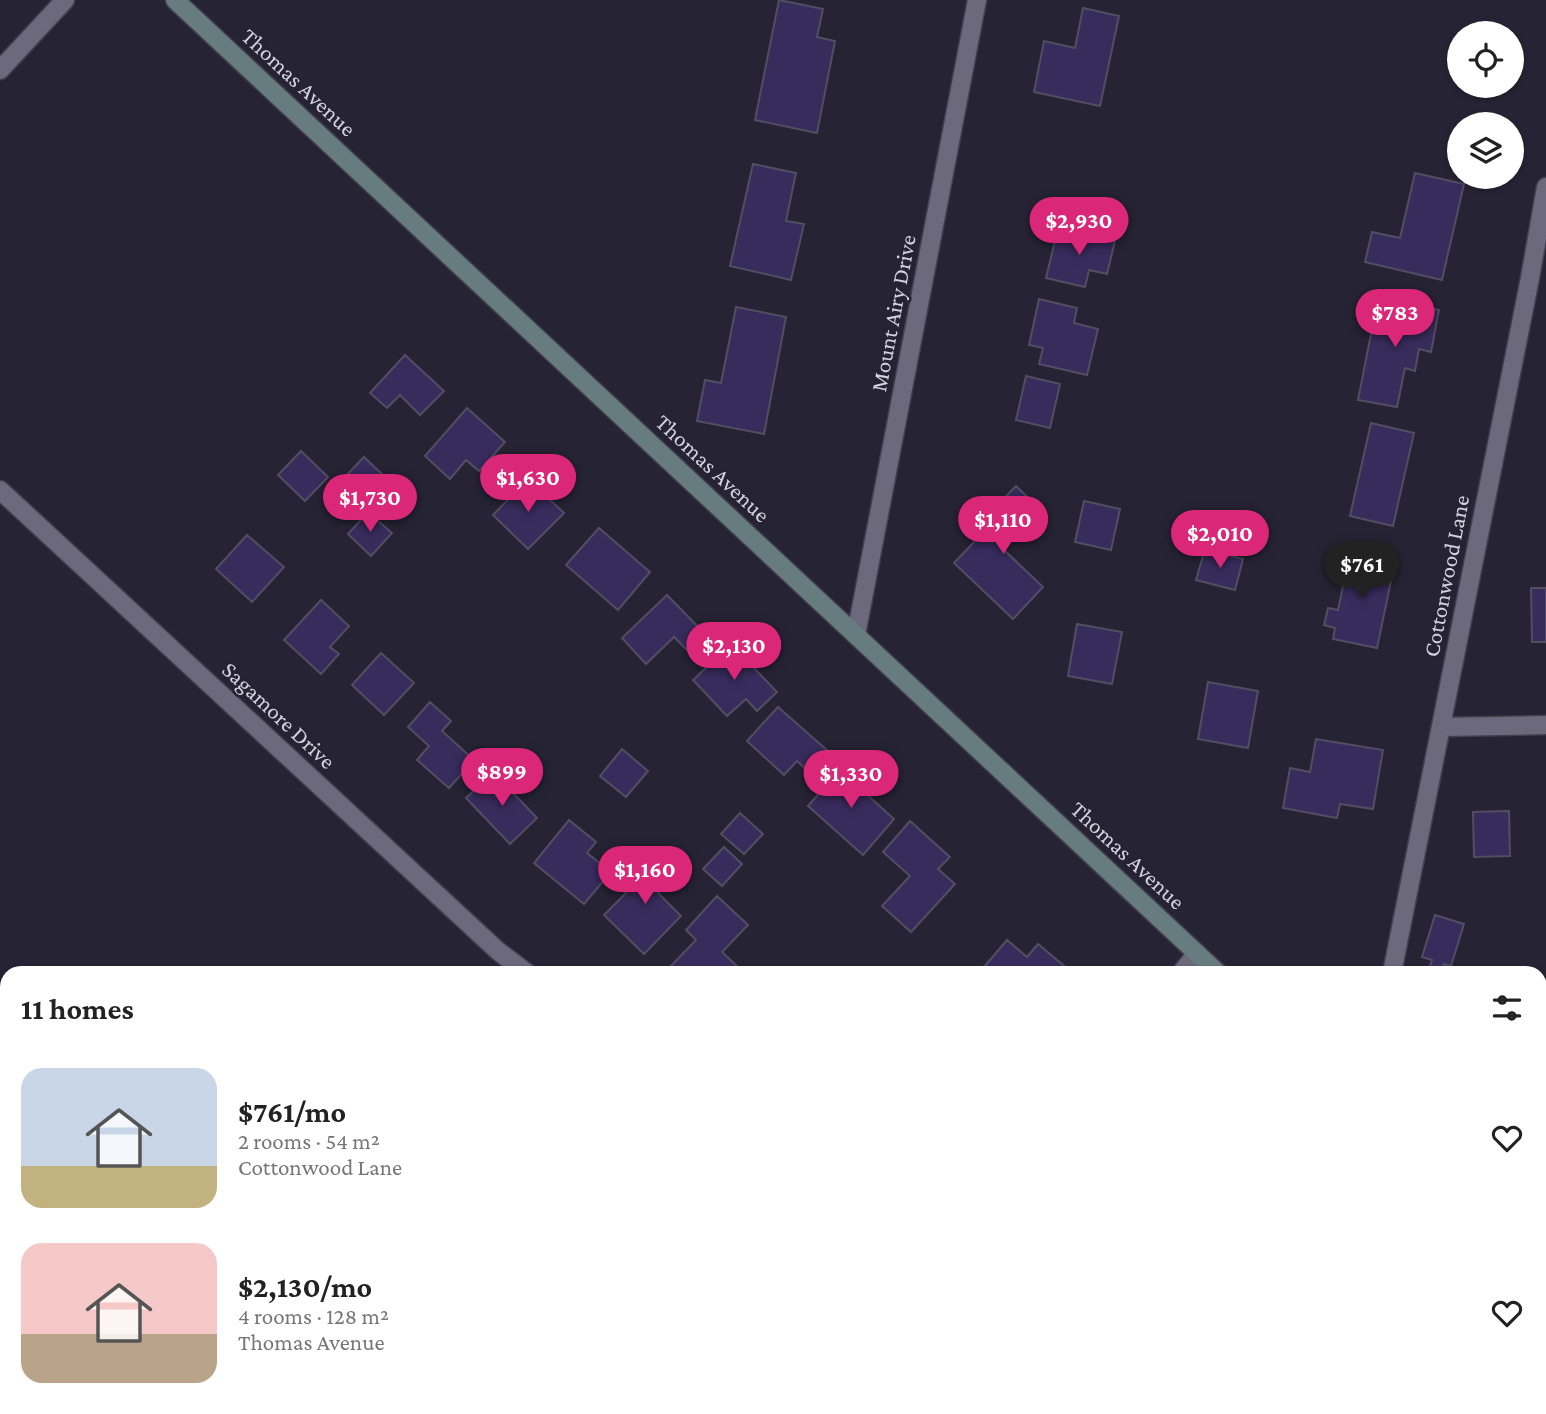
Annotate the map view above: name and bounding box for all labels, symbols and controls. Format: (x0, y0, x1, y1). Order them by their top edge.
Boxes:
map controls (1447, 21, 1524, 189)
button: locate (1447, 21, 1524, 98)
street label: Thomas Avenue (237, 23, 361, 141)
button: layers (1447, 112, 1524, 189)
pin: $2,930 (1022, 198, 1136, 257)
text: $2,930 (1046, 207, 1112, 233)
street label: Mount Airy Drive (865, 232, 921, 394)
pin: $783 (1354, 290, 1436, 349)
text: $783 (1372, 299, 1418, 325)
street label: Thomas Avenue (651, 409, 775, 527)
pin: $1,630 (471, 454, 585, 514)
text: $1,630 (496, 464, 560, 490)
pin: $1,730 (313, 475, 427, 534)
text: $1,730 (339, 484, 401, 510)
street label: Cottonwood Lane (1418, 493, 1474, 659)
pin: $1,110 (946, 496, 1060, 556)
text: $1,110 (974, 506, 1032, 532)
pin: $2,010 (1163, 510, 1277, 570)
text: $2,010 (1187, 520, 1253, 546)
pin: $761 (1321, 542, 1403, 601)
text: $761 (1340, 551, 1384, 577)
pin: $2,130 (677, 622, 791, 682)
text: $2,130 (702, 632, 766, 658)
street label: Sagamore Drive (217, 656, 341, 774)
pin: $899 (461, 748, 543, 808)
pin: $1,330 (794, 750, 908, 810)
text: $899 (477, 758, 527, 784)
text: $1,330 (820, 760, 882, 786)
street label: Thomas Avenue (1066, 796, 1190, 914)
pin: $1,160 (588, 846, 702, 906)
text: $1,160 (614, 856, 676, 882)
icon: filters (1488, 989, 1526, 1027)
text: 11 homes (21, 992, 134, 1025)
text: $761/mo (238, 1095, 346, 1128)
icon: home (77, 1096, 161, 1180)
icon: heart (1488, 1119, 1526, 1157)
text: 2 rooms · 54 m² (238, 1128, 380, 1154)
text: Cottonwood Lane (238, 1154, 402, 1180)
text: $2,130/mo (238, 1270, 372, 1303)
icon: home (77, 1271, 161, 1355)
icon: heart (1488, 1294, 1526, 1332)
text: 4 rooms · 128 m² (238, 1303, 389, 1329)
text: Thomas Avenue (238, 1329, 385, 1355)

